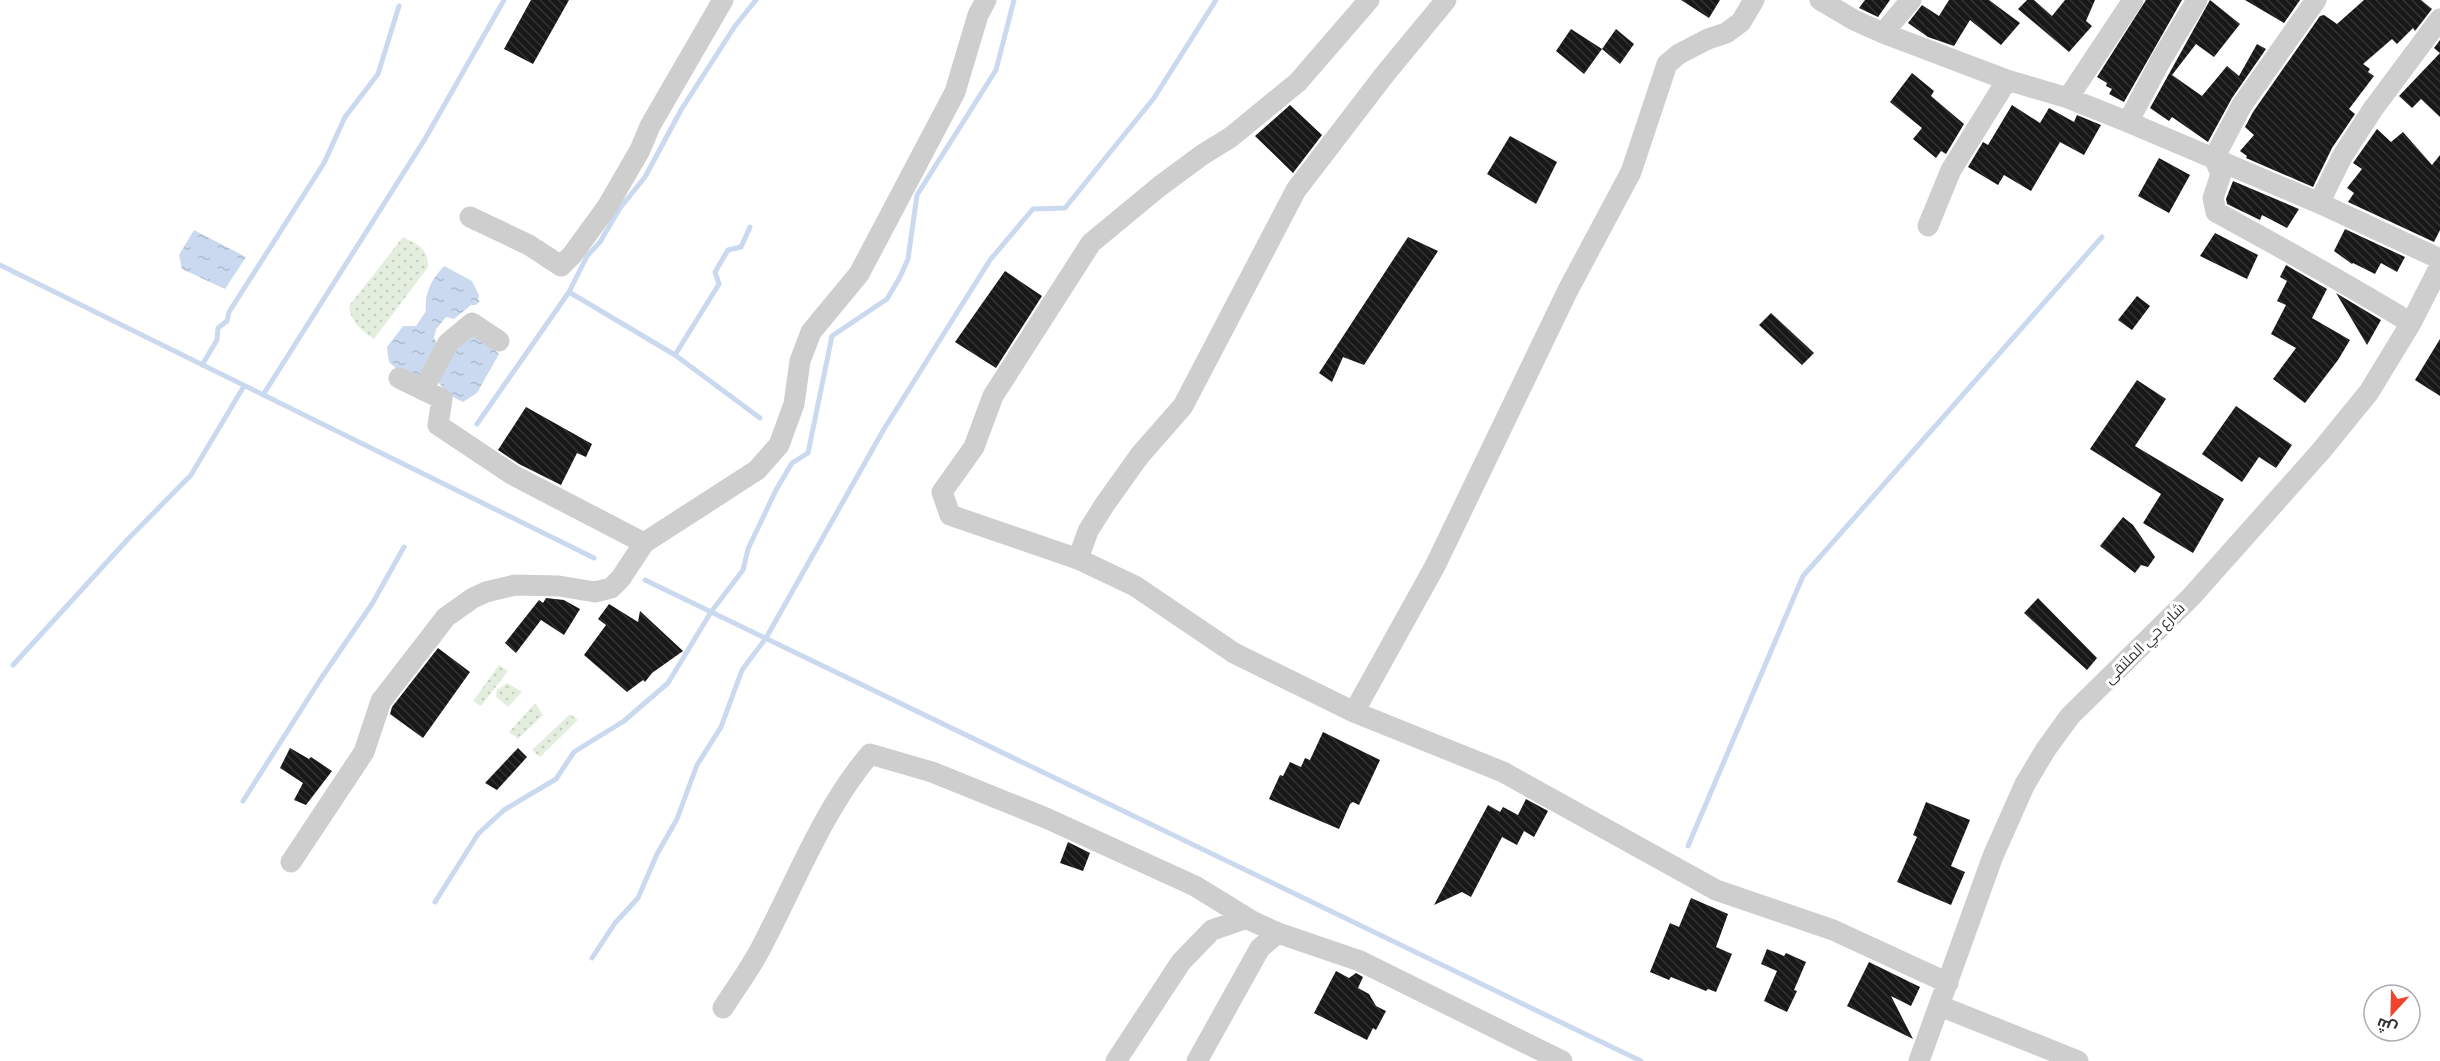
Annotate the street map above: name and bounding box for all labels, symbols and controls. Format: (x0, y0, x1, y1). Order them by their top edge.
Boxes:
street label: شارع حي الملتقى (2099, 598, 2191, 690)
north arrow (2362, 983, 2422, 1043)
text: ش (2373, 1014, 2400, 1040)

